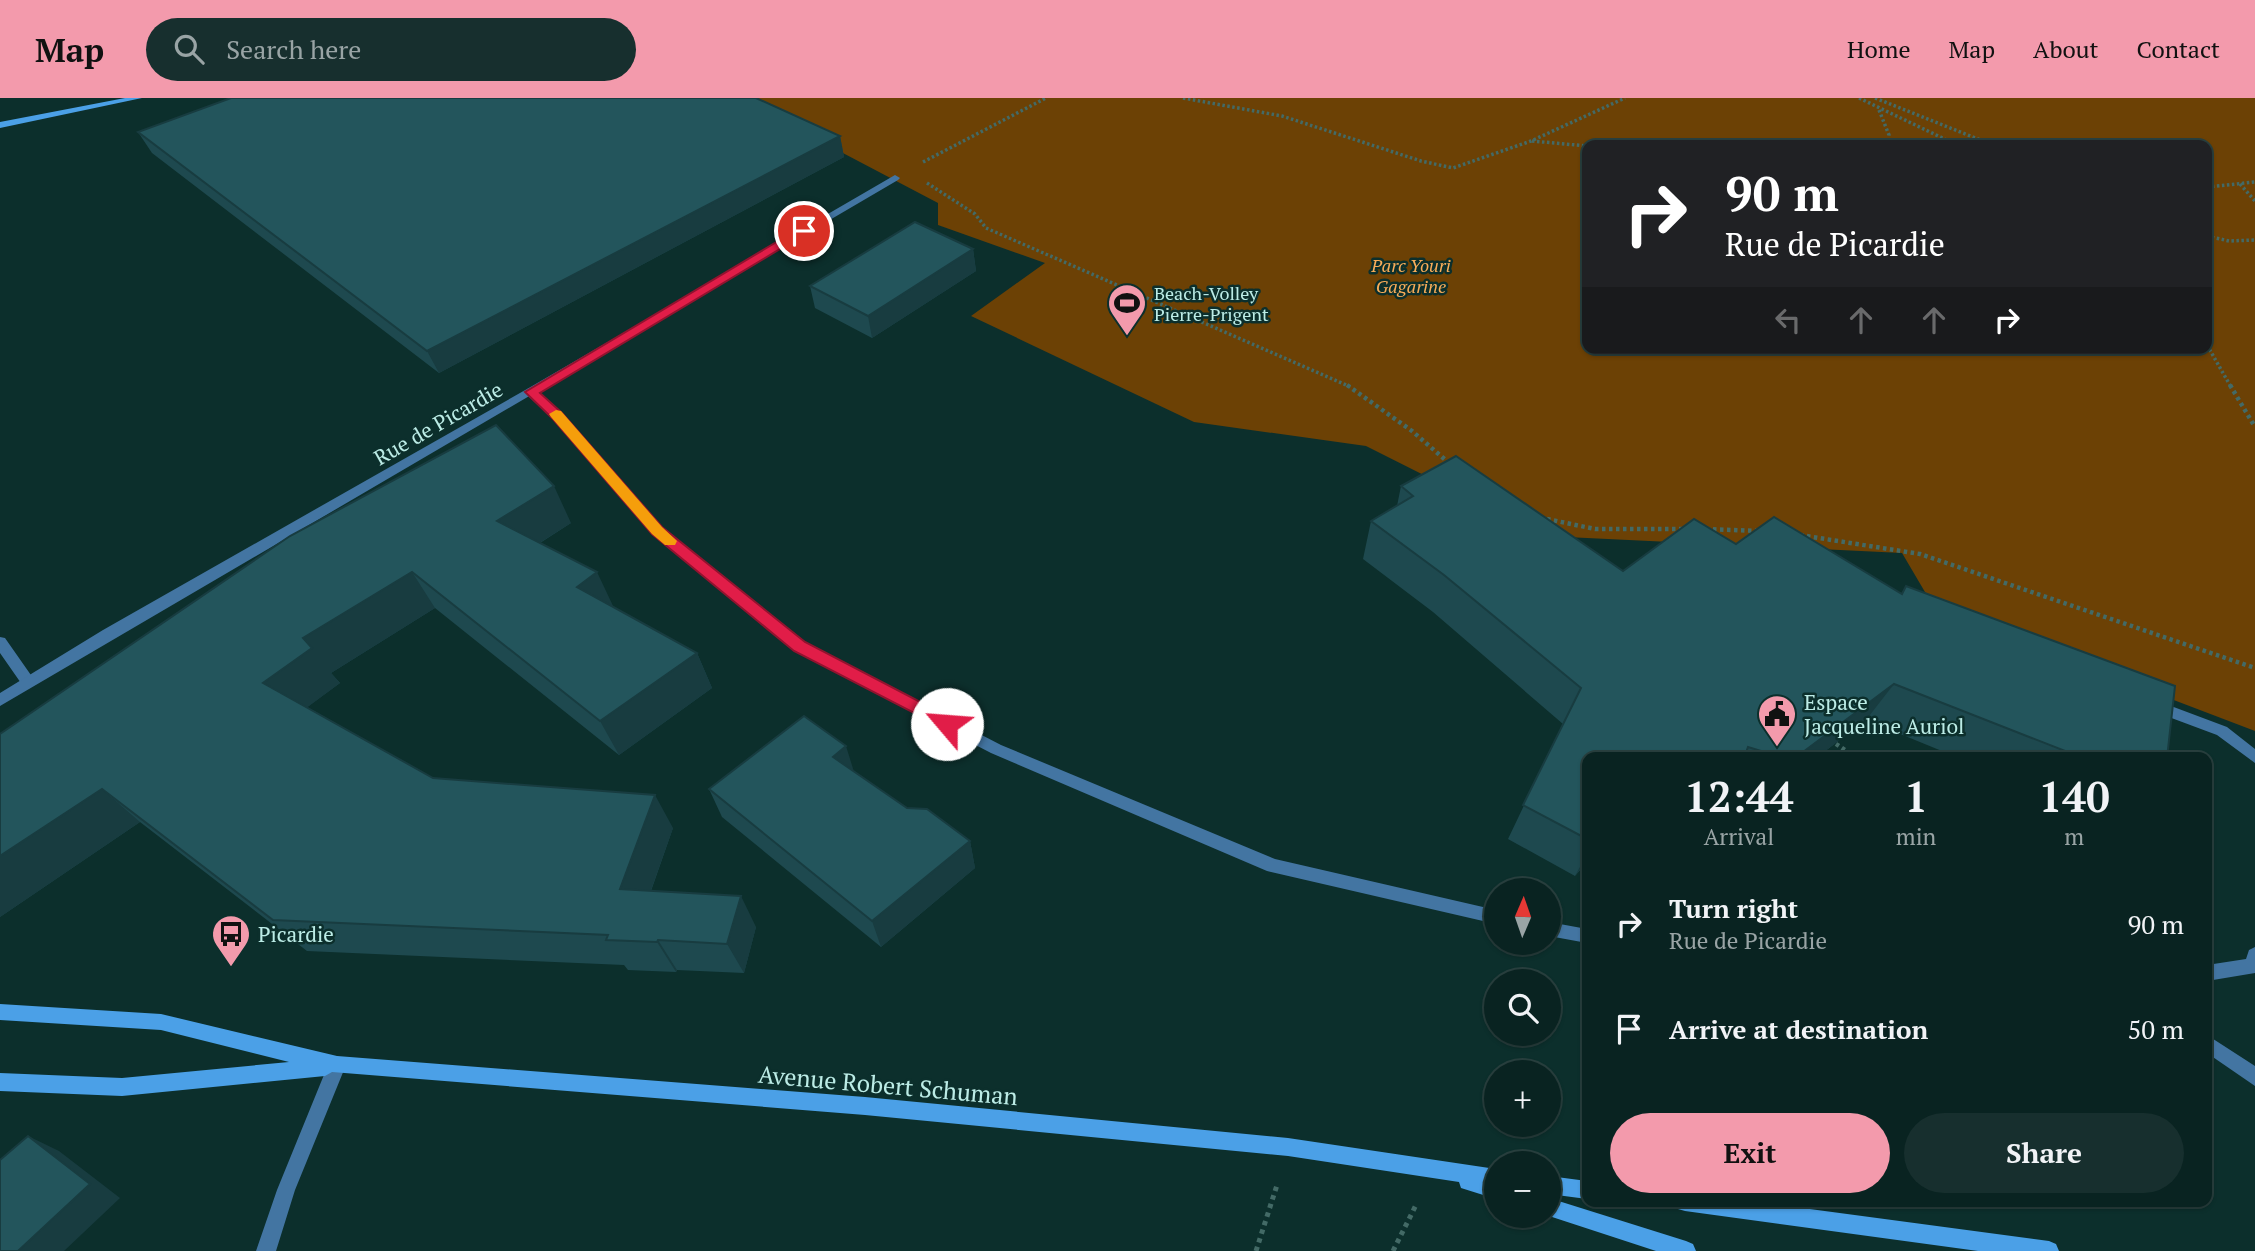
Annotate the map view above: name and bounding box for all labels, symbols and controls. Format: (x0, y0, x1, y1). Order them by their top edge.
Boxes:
search box (146, 18, 636, 81)
text: Map (35, 28, 104, 71)
icon: search (170, 30, 208, 68)
text: Search here (226, 32, 361, 66)
text: Home (1847, 33, 1911, 65)
text: Map (1949, 33, 1995, 65)
text: About (2033, 33, 2099, 65)
text: Contact (2137, 33, 2220, 65)
text: 90 m (1725, 160, 1839, 225)
icon: right (1610, 168, 1701, 259)
pin (774, 201, 834, 261)
icon: arrive (785, 212, 823, 250)
text: Rue de Picardie (1725, 223, 1945, 265)
park label: Parc Youri Gagarine (1370, 253, 1451, 298)
place label: Beach-Volley Pierre-Prigent (1154, 281, 1269, 326)
sports icon: Beach-Volley Pierre-Prigent (1106, 282, 1148, 337)
icon: left (1769, 301, 1807, 339)
icon: ahead (1842, 301, 1880, 339)
icon: ahead (1915, 301, 1953, 339)
icon: right (1988, 301, 2026, 339)
street label: Rue de Picardie (369, 375, 507, 471)
position arrow (910, 687, 984, 761)
place label: Espace Jacqueline Auriol (1804, 688, 1964, 740)
public building icon: Espace Jacqueline Auriol (1756, 693, 1798, 748)
text: 12:44 (1684, 768, 1794, 824)
text: 1 (1904, 768, 1928, 824)
text: 140 (2039, 768, 2110, 824)
text: Arrival (1704, 821, 1774, 852)
text: min (1896, 821, 1936, 852)
text: m (2064, 821, 2084, 852)
north arrow (1484, 878, 1561, 956)
map controls (1484, 878, 1561, 1228)
text: Turn right (1669, 891, 1798, 925)
icon: right (1610, 905, 1648, 943)
text: 90 m (2128, 907, 2184, 941)
bus stop icon: Picardie (210, 913, 252, 968)
place label: Picardie (258, 920, 334, 948)
text: Rue de Picardie (1669, 925, 1827, 956)
button: search (1484, 969, 1561, 1046)
icon: arrive (1610, 1010, 1648, 1048)
text: Arrive at destination (1669, 1012, 1928, 1046)
text: 50 m (2128, 1012, 2184, 1046)
street label: Avenue Robert Schuman (757, 1058, 1019, 1112)
button: + (1484, 1060, 1561, 1137)
button: Exit (1610, 1113, 1890, 1193)
button: Share (1904, 1113, 2184, 1193)
button: − (1484, 1151, 1561, 1228)

